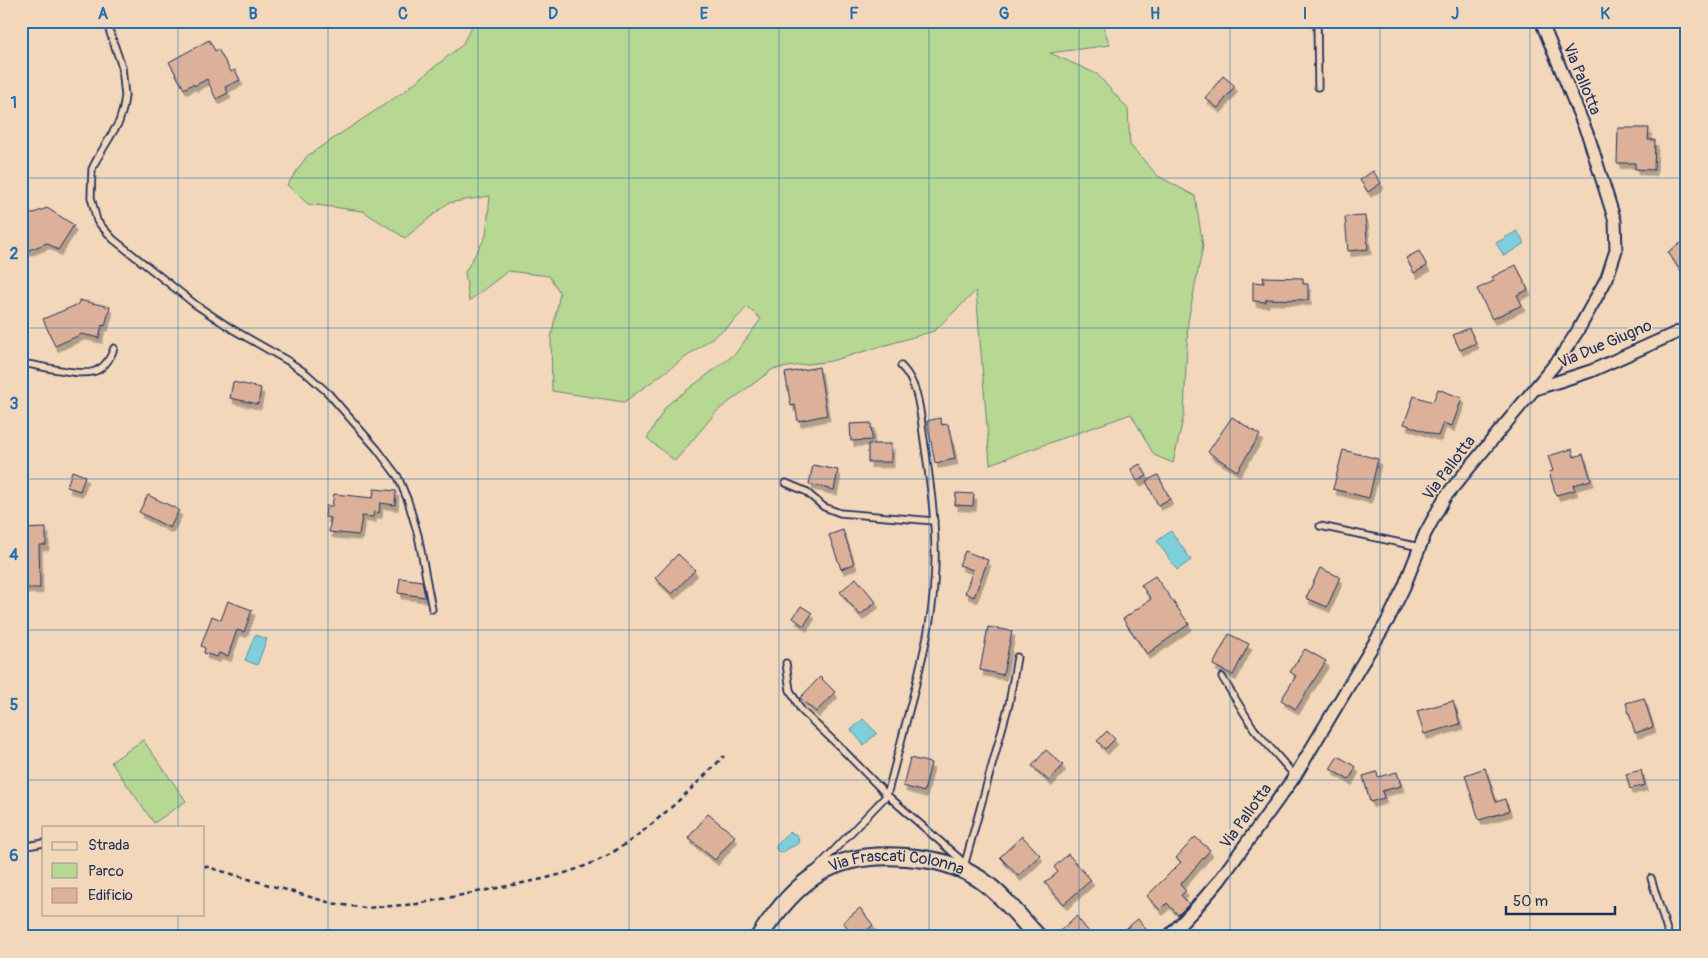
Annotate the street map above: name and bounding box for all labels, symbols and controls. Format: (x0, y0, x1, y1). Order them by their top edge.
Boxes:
text: A (98, 4, 109, 24)
text: B (248, 4, 258, 24)
text: C (398, 4, 408, 24)
text: D (548, 4, 558, 24)
text: E (700, 4, 709, 24)
text: F (849, 4, 859, 24)
text: G (999, 4, 1010, 24)
text: H (1150, 4, 1160, 24)
text: I (1303, 4, 1307, 24)
text: J (1451, 4, 1459, 24)
text: K (1600, 4, 1610, 24)
street label: Via Pallotta (1559, 40, 1605, 118)
text: 1 (11, 93, 17, 113)
text: 2 (10, 244, 19, 264)
street label: Via Due Giugno (1555, 315, 1655, 373)
text: 3 (10, 394, 19, 414)
street label: Via Pallotta (1418, 432, 1480, 504)
text: 4 (9, 545, 19, 565)
text: 5 (10, 695, 19, 715)
street label: Via Pallotta (1216, 780, 1276, 852)
legend (42, 826, 205, 916)
text: Strada (88, 836, 129, 855)
text: 6 (9, 846, 19, 866)
street label: Via Frascati Colonna (826, 846, 968, 879)
text: Parco (88, 862, 124, 881)
scale bar (1506, 883, 1614, 915)
text: Edificio (88, 886, 133, 905)
text: 50 m (1513, 892, 1548, 911)

